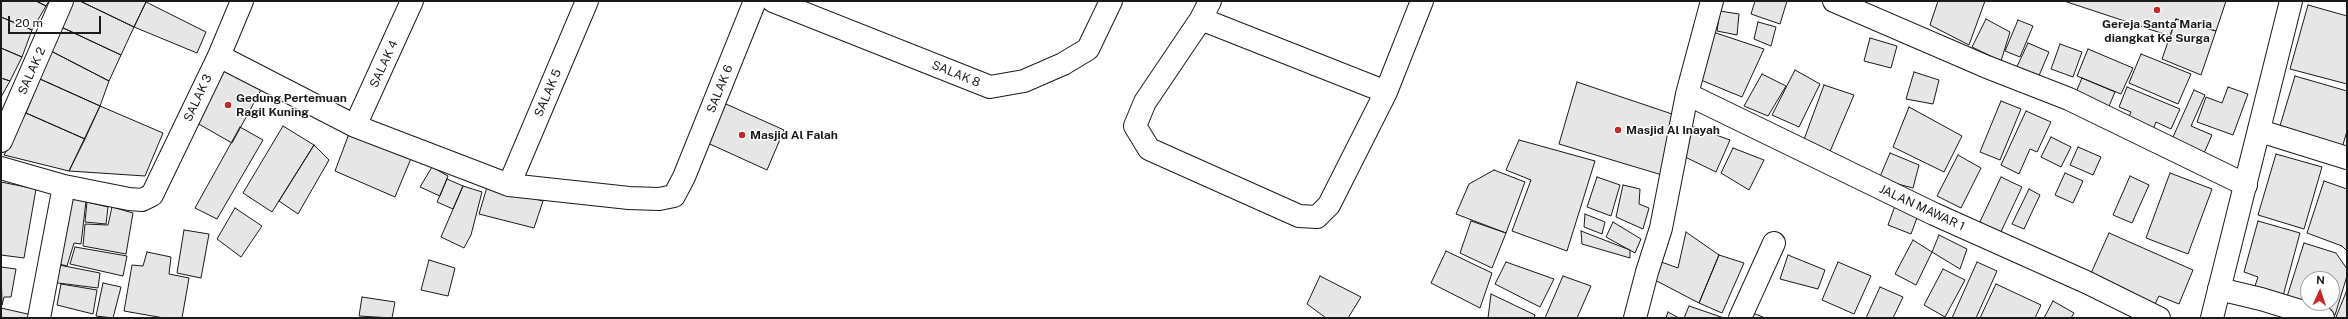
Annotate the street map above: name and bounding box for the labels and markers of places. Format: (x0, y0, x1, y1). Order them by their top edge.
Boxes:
marker: Gereja Santa Maria diangkat Ke Surga (2152, 5, 2162, 15)
place label: Gereja Santa Maria diangkat Ke Surga (2102, 17, 2212, 45)
place label: Gedung Pertemuan Ragil Kuning (236, 91, 347, 119)
marker: Gedung Pertemuan Ragil Kuning (223, 100, 233, 110)
place label: Masjid Al Inayah (1626, 123, 1720, 137)
marker: Masjid Al Inayah (1613, 125, 1623, 135)
place label: Masjid Al Falah (750, 128, 838, 142)
marker: Masjid Al Falah (737, 130, 747, 140)

